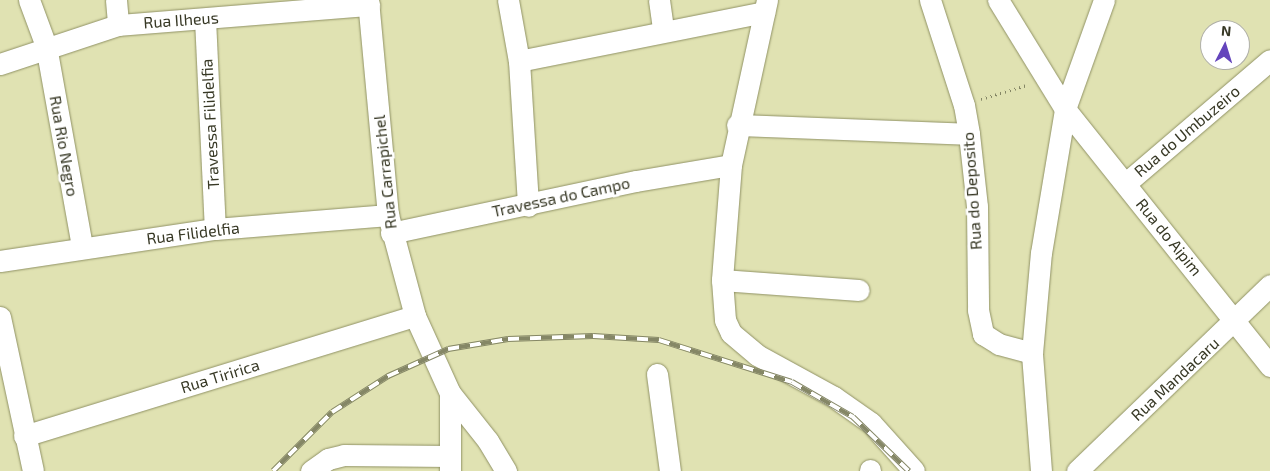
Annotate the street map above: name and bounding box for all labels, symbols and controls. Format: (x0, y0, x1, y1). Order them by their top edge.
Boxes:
street label: Rua Ilheus (143, 8, 219, 32)
north arrow (1200, 20, 1250, 70)
text: N (1220, 22, 1232, 39)
street label: Travessa Filidelfia (197, 58, 223, 190)
street label: Rua do Umbuzeiro (1130, 81, 1244, 181)
street label: Rua Rio Negro (46, 94, 82, 198)
street label: Rua Carrapichel (369, 114, 401, 230)
street label: Rua do Deposito (958, 131, 986, 251)
street label: Travessa do Campo (490, 173, 632, 221)
street label: Rua do Aipim (1132, 194, 1206, 280)
street label: Rua Filidelfia (145, 218, 241, 248)
street label: Rua Mandacaru (1127, 333, 1223, 425)
street label: Rua Tiririca (178, 355, 262, 397)

